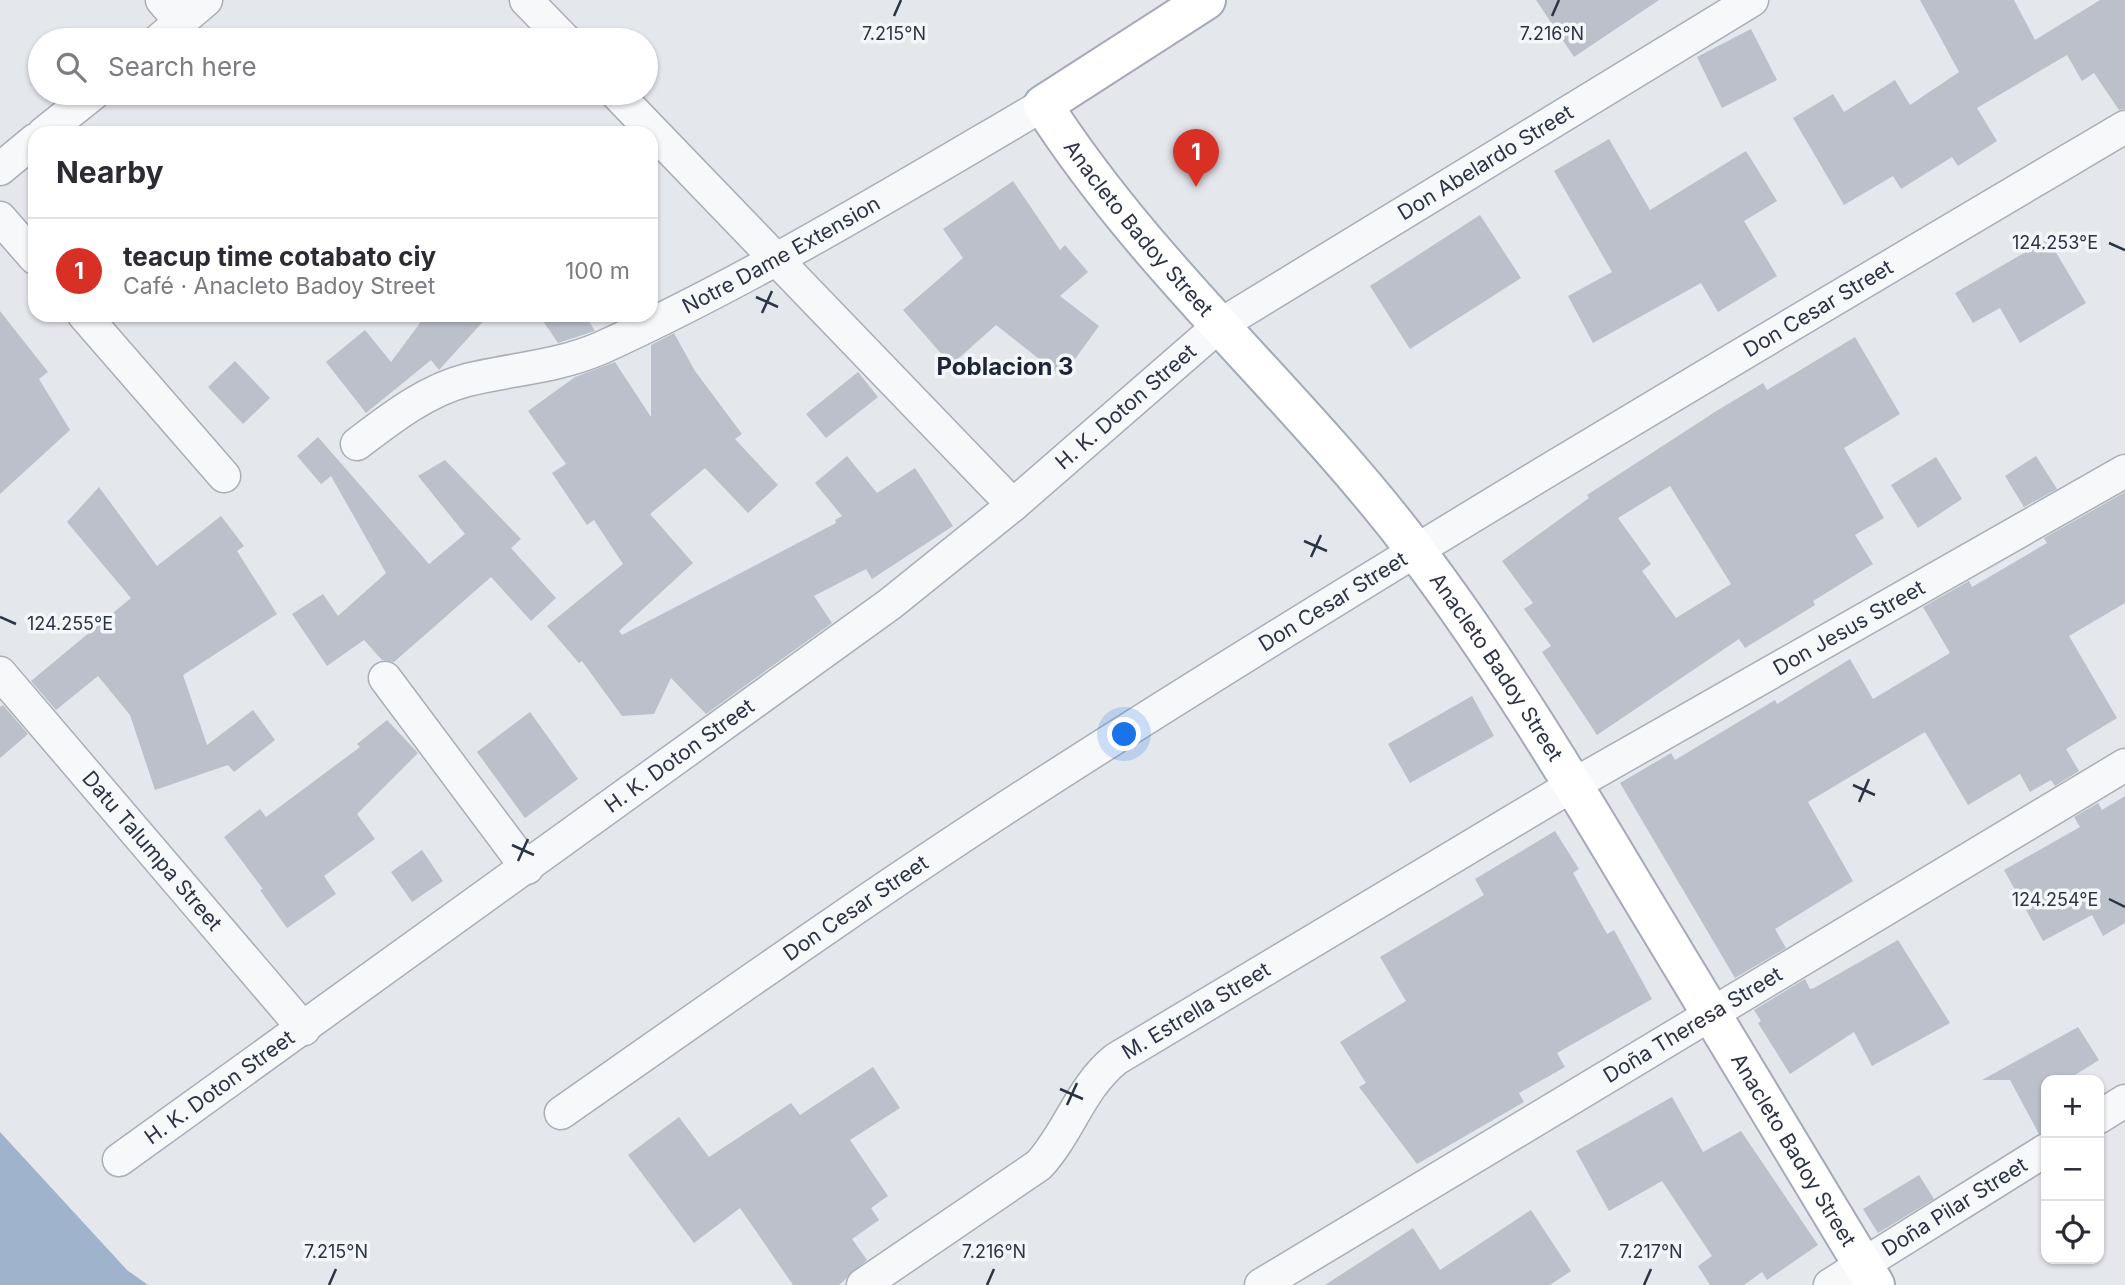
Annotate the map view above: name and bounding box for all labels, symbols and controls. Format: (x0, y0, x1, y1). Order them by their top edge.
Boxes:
text: 7.215°N (862, 23, 926, 44)
text: 7.216°N (1520, 23, 1584, 44)
search box (28, 28, 658, 105)
icon: search (52, 48, 90, 86)
text: Search here (108, 51, 257, 82)
street label: Don Abelardo Street (1393, 99, 1578, 225)
pin: 1 (1173, 129, 1219, 187)
street label: Anacleto Badoy Street (1059, 135, 1218, 322)
text: Nearby (56, 154, 164, 190)
street label: Notre Dame Extension (678, 190, 884, 319)
text: 124.253°E (2012, 232, 2098, 253)
text: teacup time cotabato ciy (123, 241, 436, 272)
street label: Don Cesar Street (1739, 254, 1897, 362)
text: 1 (74, 257, 84, 285)
text: 100 m (565, 257, 630, 285)
text: Café · Anacleto Badoy Street (123, 272, 435, 300)
street label: H. K. Doton Street (1050, 338, 1201, 474)
district label: Poblacion 3 (936, 352, 1074, 381)
street label: Don Cesar Street (1254, 546, 1411, 657)
street label: Anacleto Badoy Street (1425, 568, 1568, 766)
street label: Don Jesus Street (1769, 575, 1929, 680)
text: 124.255°E (27, 613, 113, 634)
street label: H. K. Doton Street (600, 693, 759, 818)
your location (1107, 717, 1141, 751)
street label: Datu Talumpa Street (77, 766, 228, 936)
street label: Don Cesar Street (778, 850, 933, 966)
text: 124.254°E (2012, 889, 2098, 910)
street label: M. Estrella Street (1117, 956, 1275, 1065)
street label: Doña Theresa Street (1599, 961, 1787, 1088)
street label: H. K. Doton Street (140, 1025, 299, 1149)
street label: Anacleto Badoy Street (1726, 1049, 1861, 1251)
map controls (2041, 1075, 2104, 1264)
button: + (2041, 1075, 2104, 1138)
button: − (2041, 1138, 2104, 1201)
street label: Doña Pilar Street (1877, 1152, 2032, 1261)
button: locate (2041, 1201, 2104, 1264)
text: 7.215°N (304, 1241, 368, 1262)
text: 7.216°N (962, 1241, 1026, 1262)
text: 7.217°N (1619, 1241, 1683, 1262)

